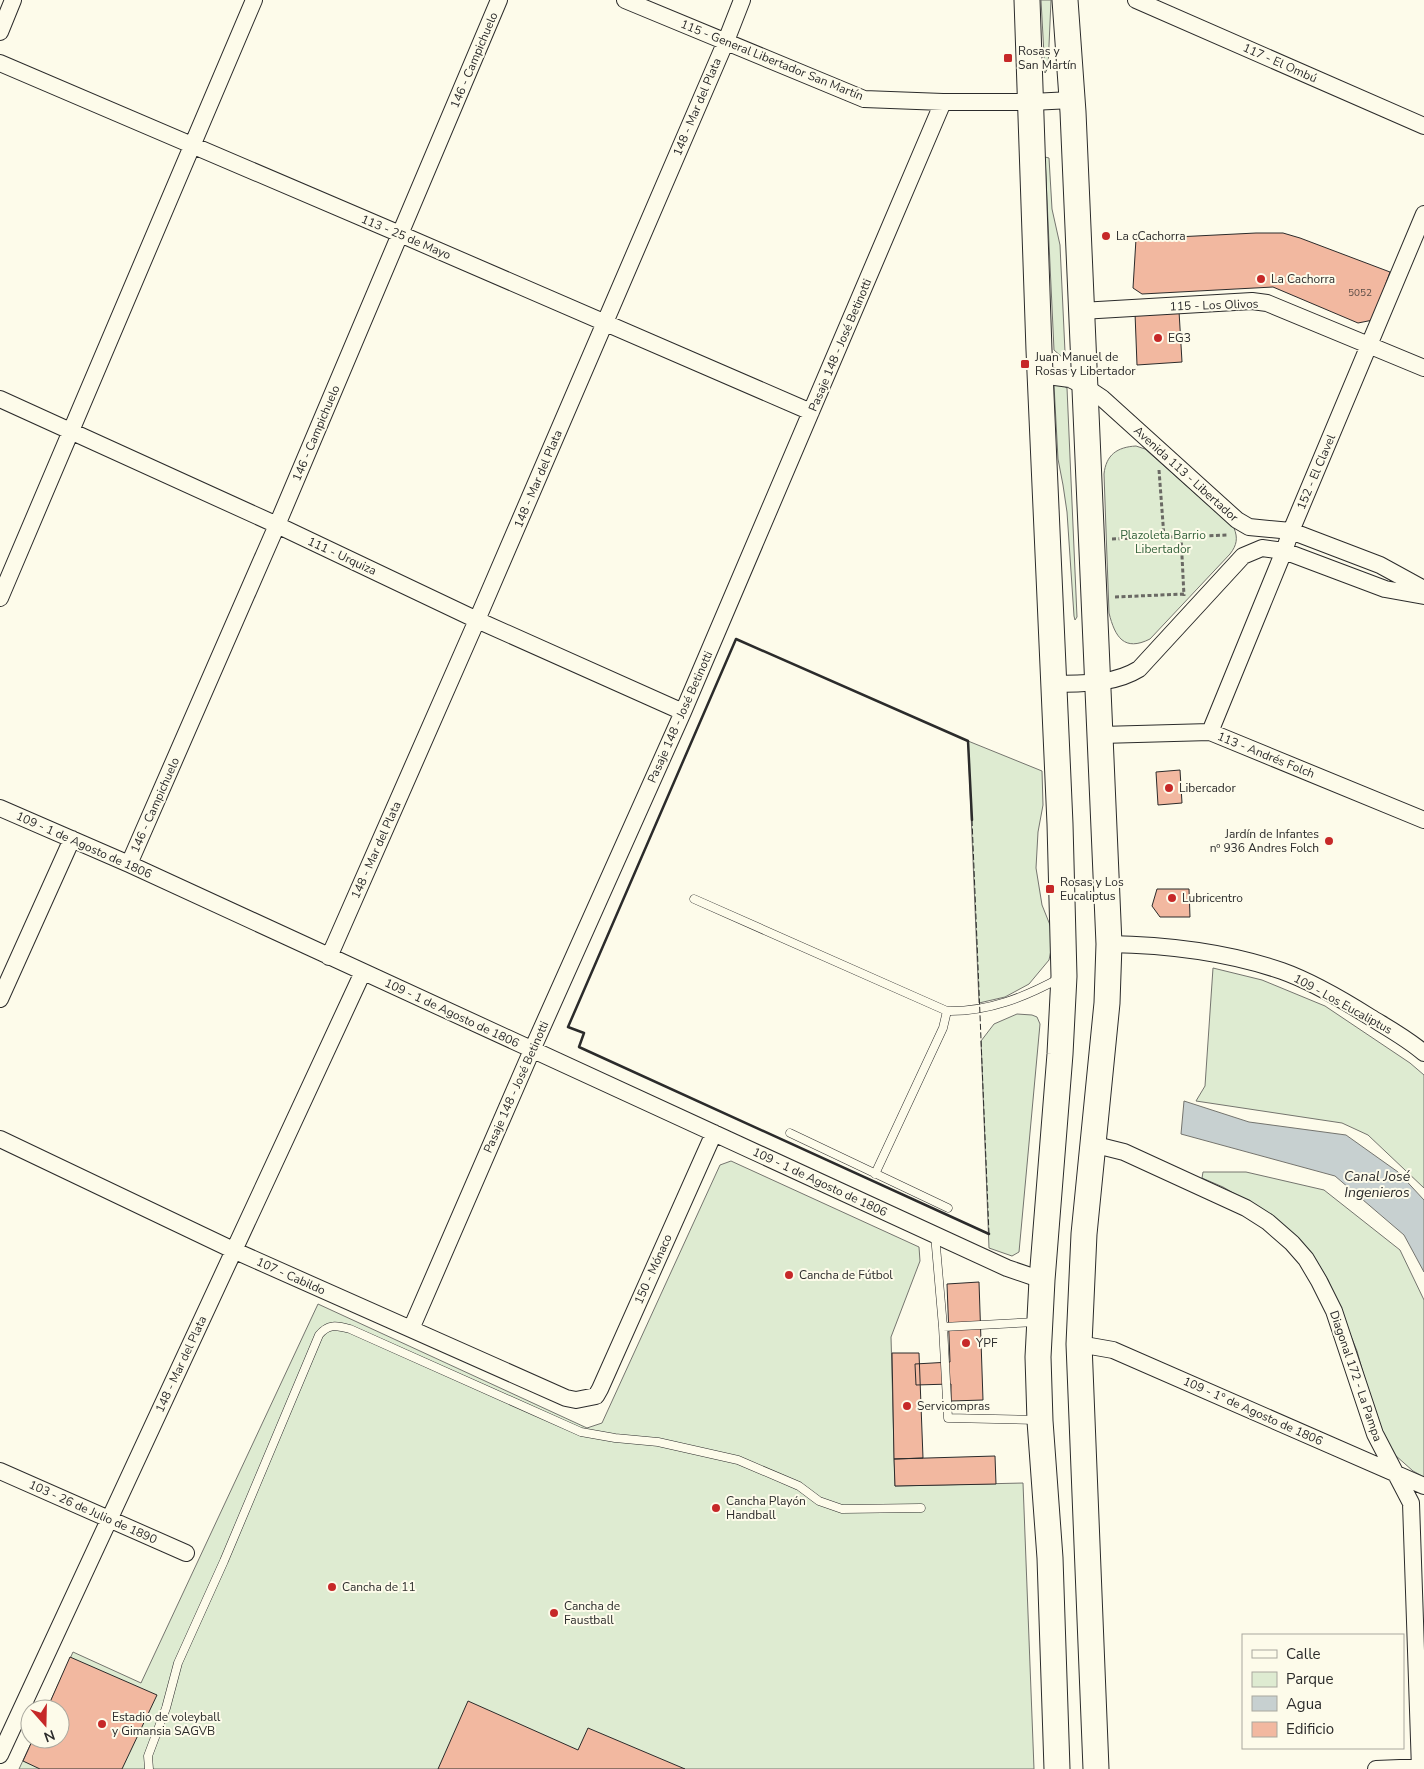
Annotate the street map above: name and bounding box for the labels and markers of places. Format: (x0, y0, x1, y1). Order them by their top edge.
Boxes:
place label: Rosas y San Martín (1018, 43, 1077, 73)
marker: Rosas y San Martín (1002, 52, 1014, 64)
place label: La cCachorra (1116, 228, 1186, 244)
marker: La cCachorra (1100, 230, 1112, 242)
place label: La Cachorra (1271, 271, 1335, 287)
marker: La Cachorra (1255, 273, 1267, 285)
place label: EG3 (1168, 330, 1191, 346)
marker: EG3 (1152, 332, 1164, 344)
place label: Juan Manuel de Rosas y Libertador (1034, 349, 1136, 379)
marker: Juan Manuel de Rosas y Libertador (1019, 358, 1031, 370)
place label: Libercador (1179, 780, 1236, 796)
marker: Libercador (1163, 782, 1175, 794)
place label: Jardín de Infantes nº 936 Andres Folch (1210, 826, 1319, 856)
marker: Jardín de Infantes nº 936 Andres Folch (1323, 835, 1335, 847)
place label: Rosas y Los Eucaliptus (1060, 874, 1124, 904)
marker: Rosas y Los Eucaliptus (1044, 883, 1056, 895)
place label: Lubricentro (1182, 890, 1243, 906)
marker: Lubricentro (1166, 892, 1178, 904)
place label: Cancha de Fútbol (799, 1267, 893, 1283)
marker: Cancha de Fútbol (783, 1269, 795, 1281)
place label: YPF (975, 1335, 998, 1351)
marker: YPF (960, 1337, 972, 1349)
place label: Servicompras (917, 1398, 990, 1414)
marker: Servicompras (901, 1400, 913, 1412)
place label: Cancha Playón Handball (726, 1493, 806, 1523)
marker: Cancha Playón Handball (710, 1502, 722, 1514)
place label: Cancha de 11 (342, 1579, 416, 1595)
marker: Cancha de 11 (326, 1581, 338, 1593)
place label: Cancha de Faustball (564, 1598, 620, 1628)
marker: Cancha de Faustball (548, 1607, 560, 1619)
place label: Estadio de voleyball y Gimansia SAGVB (112, 1709, 221, 1739)
marker: Estadio de voleyball y Gimansia SAGVB (96, 1718, 108, 1730)

